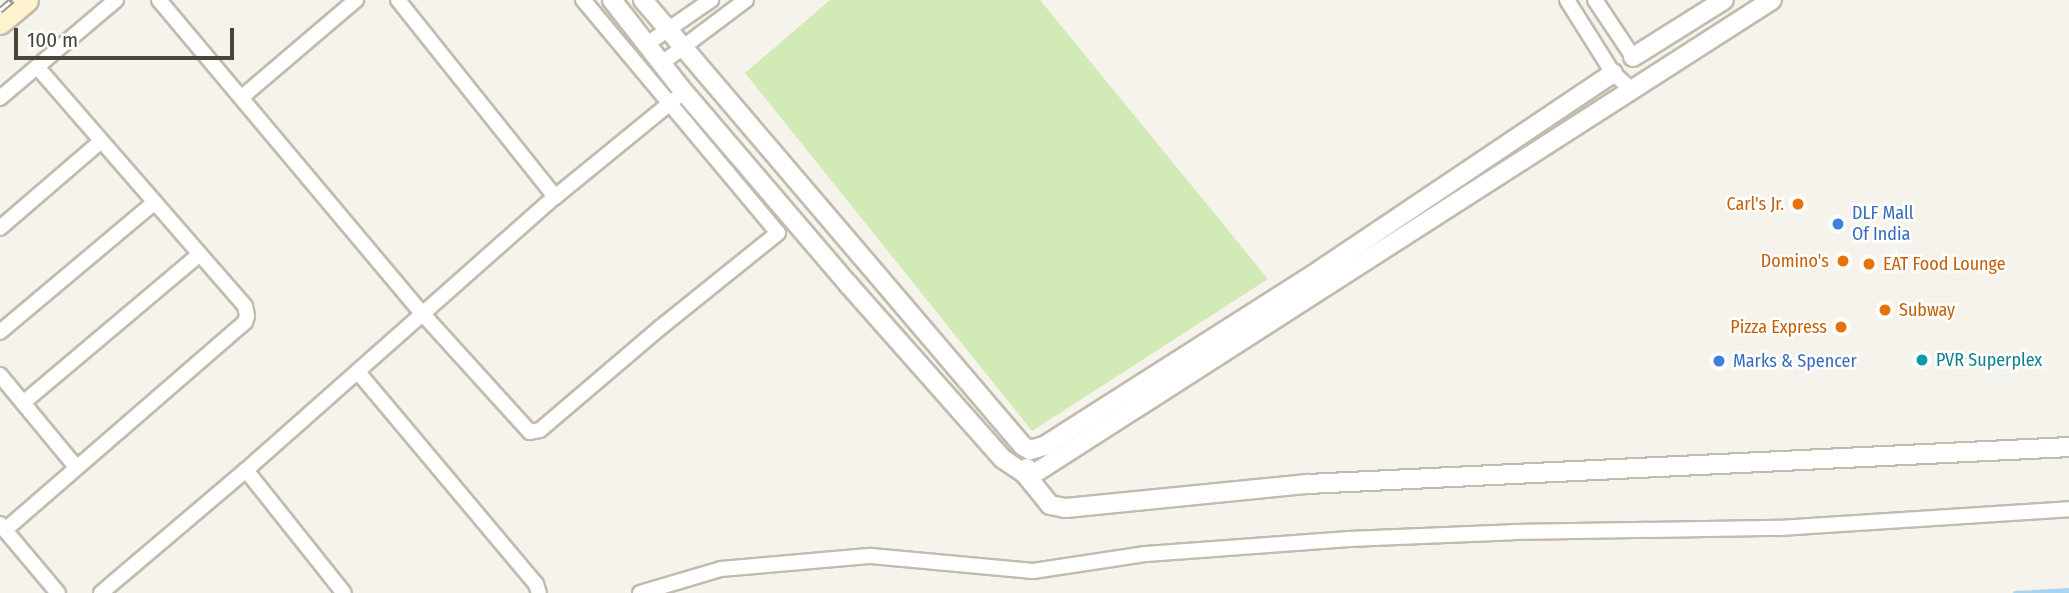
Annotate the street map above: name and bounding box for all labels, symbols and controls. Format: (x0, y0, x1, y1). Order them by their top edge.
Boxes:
scale bar (18, 14, 238, 58)
text: 100 m (27, 27, 78, 53)
place label: Carl's Jr. (1727, 193, 1784, 215)
marker: Carl's Jr. (1790, 196, 1806, 212)
place label: DLF Mall Of India (1852, 203, 1913, 246)
marker: DLF Mall Of India (1830, 216, 1846, 232)
place label: Domino's (1761, 250, 1829, 272)
marker: Domino's (1835, 253, 1851, 269)
place label: EAT Food Lounge (1883, 253, 2006, 275)
marker: EAT Food Lounge (1861, 256, 1877, 272)
place label: Subway (1899, 299, 1955, 321)
marker: Subway (1877, 302, 1893, 318)
place label: Pizza Express (1730, 316, 1827, 338)
marker: Pizza Express (1833, 319, 1849, 335)
place label: PVR Superplex (1936, 349, 2042, 371)
place label: Marks & Spencer (1733, 350, 1857, 372)
marker: PVR Superplex (1914, 352, 1930, 368)
marker: Marks & Spencer (1711, 353, 1727, 369)

